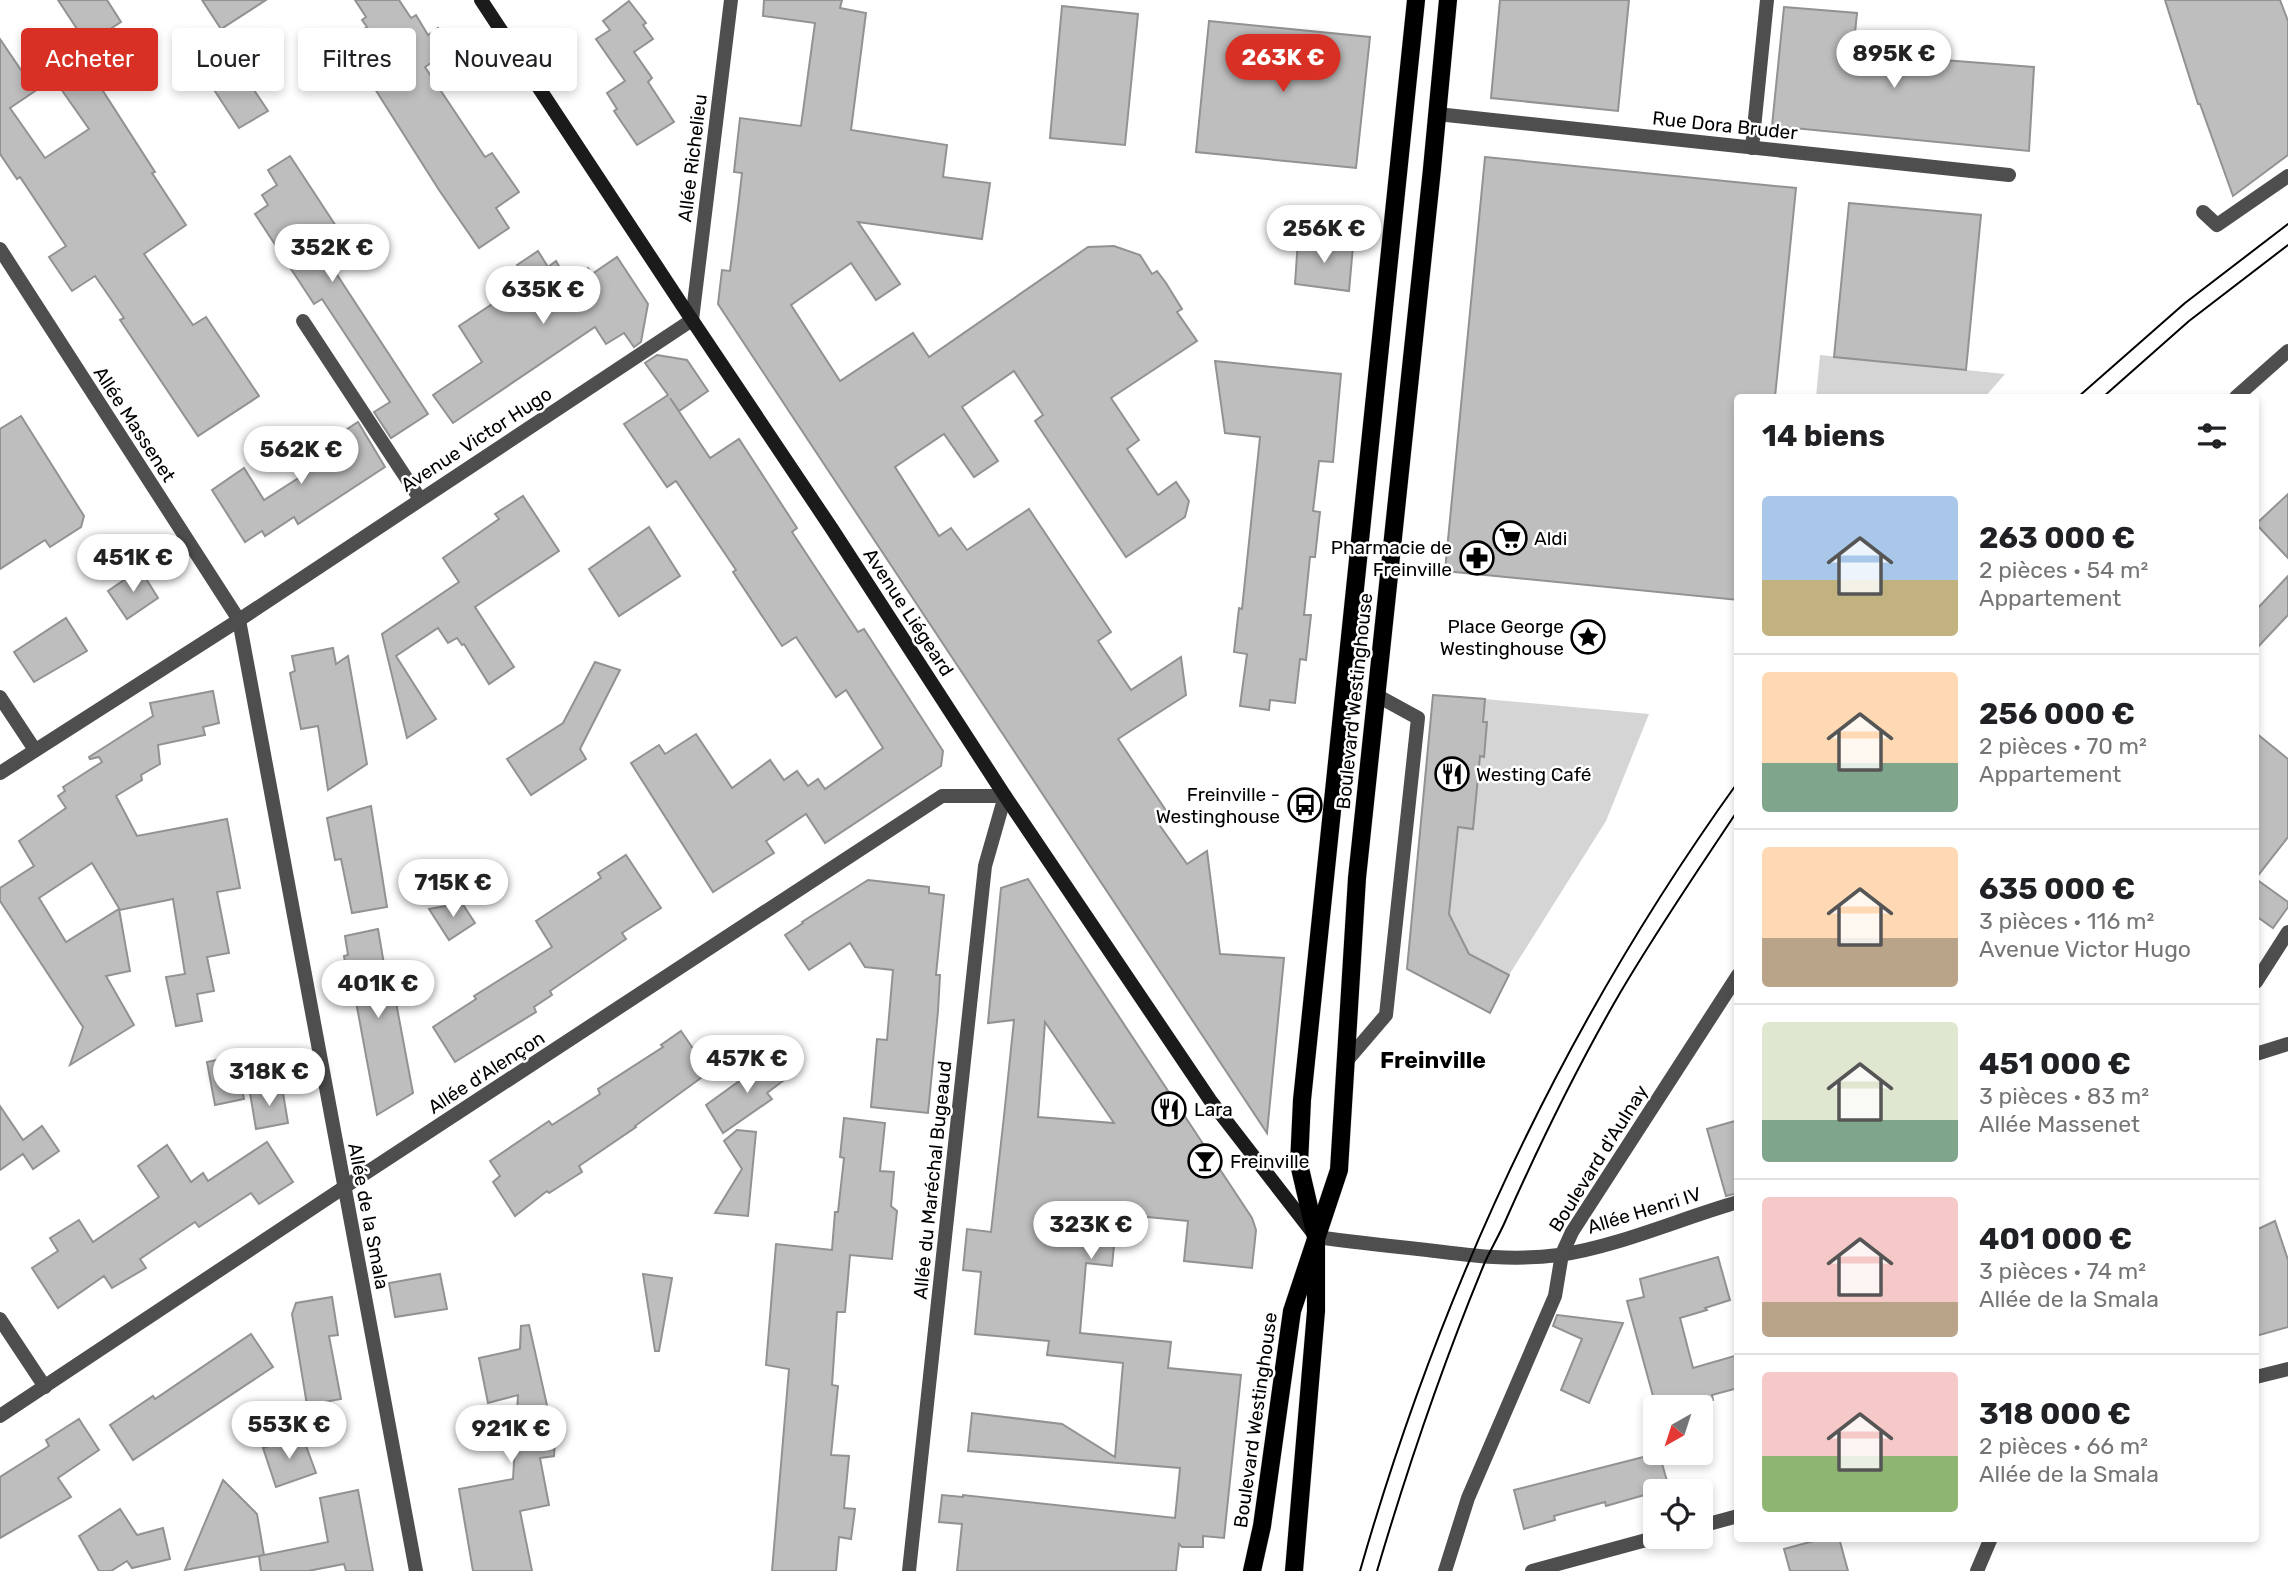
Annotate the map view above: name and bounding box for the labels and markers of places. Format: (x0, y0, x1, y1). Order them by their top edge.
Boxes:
pin: 895K € (1837, 31, 1951, 90)
pin: 263K € (1226, 34, 1340, 94)
pin: 256K € (1267, 205, 1381, 265)
pin: 352K € (275, 224, 389, 284)
pin: 635K € (486, 266, 600, 326)
pin: 562K € (244, 426, 358, 486)
supermarket icon: Aldi (1491, 519, 1529, 557)
place label: Aldi (1534, 527, 1567, 550)
pin: 451K € (76, 534, 190, 594)
place label: Pharmacie de Freinville (1331, 536, 1452, 581)
pharmacy icon: Pharmacie de Freinville (1458, 539, 1496, 577)
place label: Place George Westinghouse (1440, 615, 1564, 660)
place icon: Place George Westinghouse (1569, 618, 1607, 656)
restaurant icon: Westing Café (1433, 755, 1471, 793)
place label: Westing Café (1476, 763, 1592, 786)
place label: Freinville - Westinghouse (1156, 783, 1280, 828)
bus stop icon: Freinville - Westinghouse (1286, 786, 1324, 824)
pin: 715K € (396, 860, 510, 919)
pin: 401K € (321, 960, 435, 1020)
pin: 457K € (690, 1036, 804, 1095)
pin: 318K € (212, 1048, 326, 1108)
restaurant icon: Lara (1150, 1090, 1188, 1128)
place label: Lara (1194, 1098, 1233, 1121)
bar icon: Freinville (1186, 1142, 1224, 1180)
place label: Freinville (1230, 1150, 1309, 1173)
pin: 323K € (1034, 1202, 1148, 1261)
pin: 553K € (232, 1402, 346, 1461)
pin: 921K € (454, 1406, 568, 1465)

